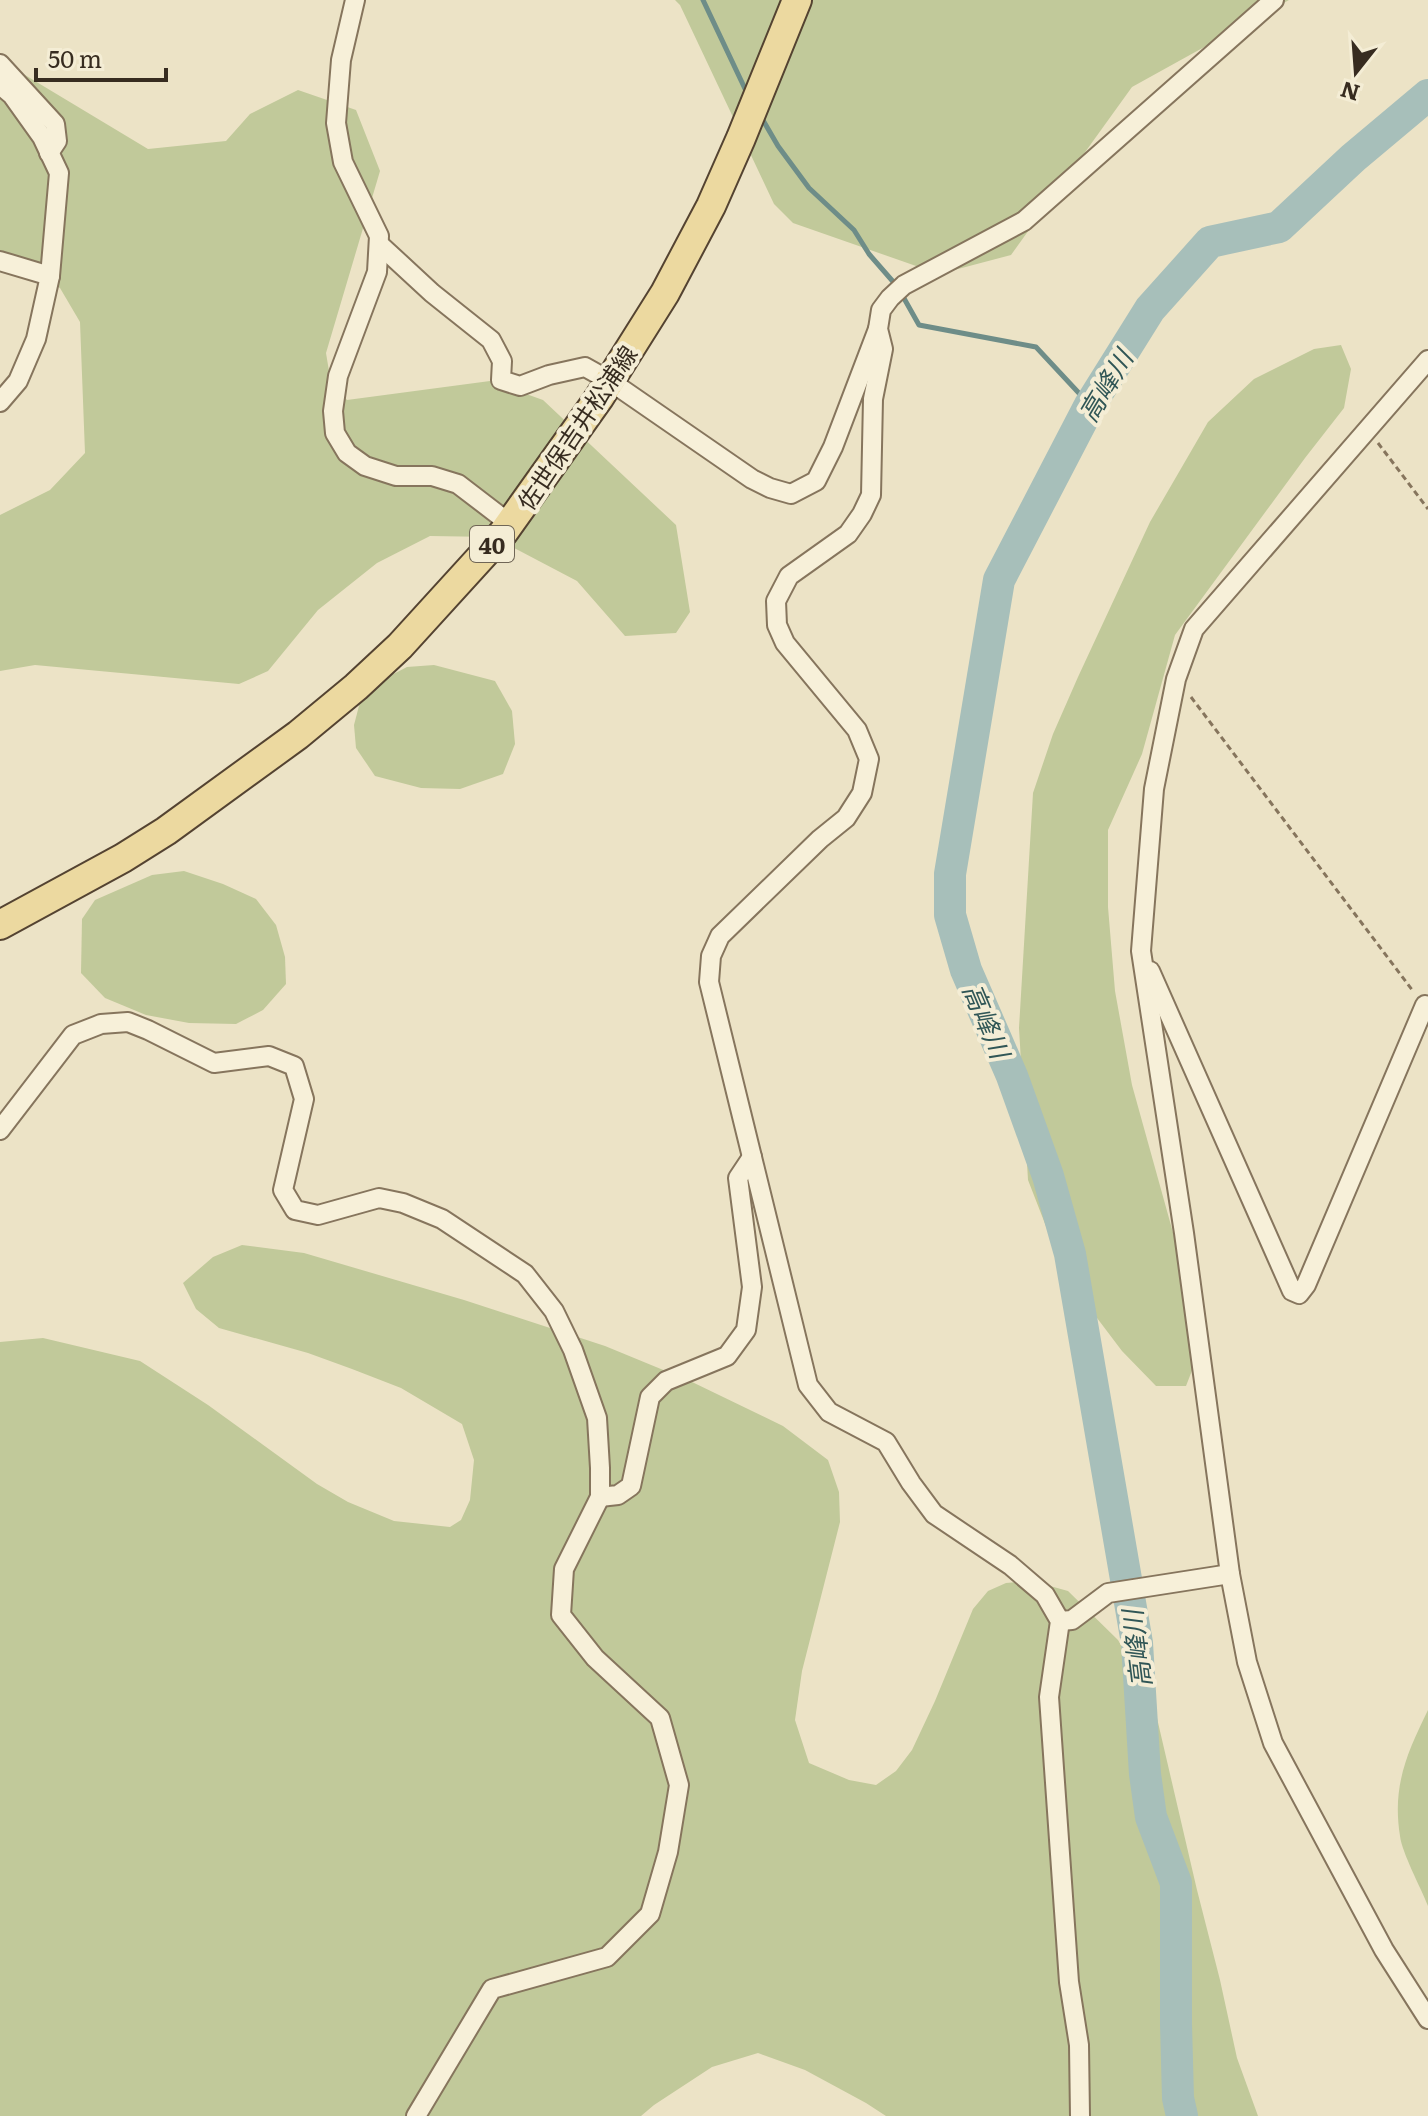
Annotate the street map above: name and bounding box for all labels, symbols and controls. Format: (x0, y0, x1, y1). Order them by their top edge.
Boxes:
scale bar (36, 32, 166, 82)
north arrow (1316, 32, 1396, 112)
text: 50 m (48, 40, 102, 75)
text: N (1336, 74, 1363, 111)
street label: 佐世保吉井松浦線 (508, 338, 644, 516)
water label: 高峰川 (1067, 339, 1142, 428)
road number: 40 (470, 526, 514, 562)
water label: 高峰川 (955, 976, 1022, 1066)
water label: 高峰川 (1111, 1605, 1159, 1690)

